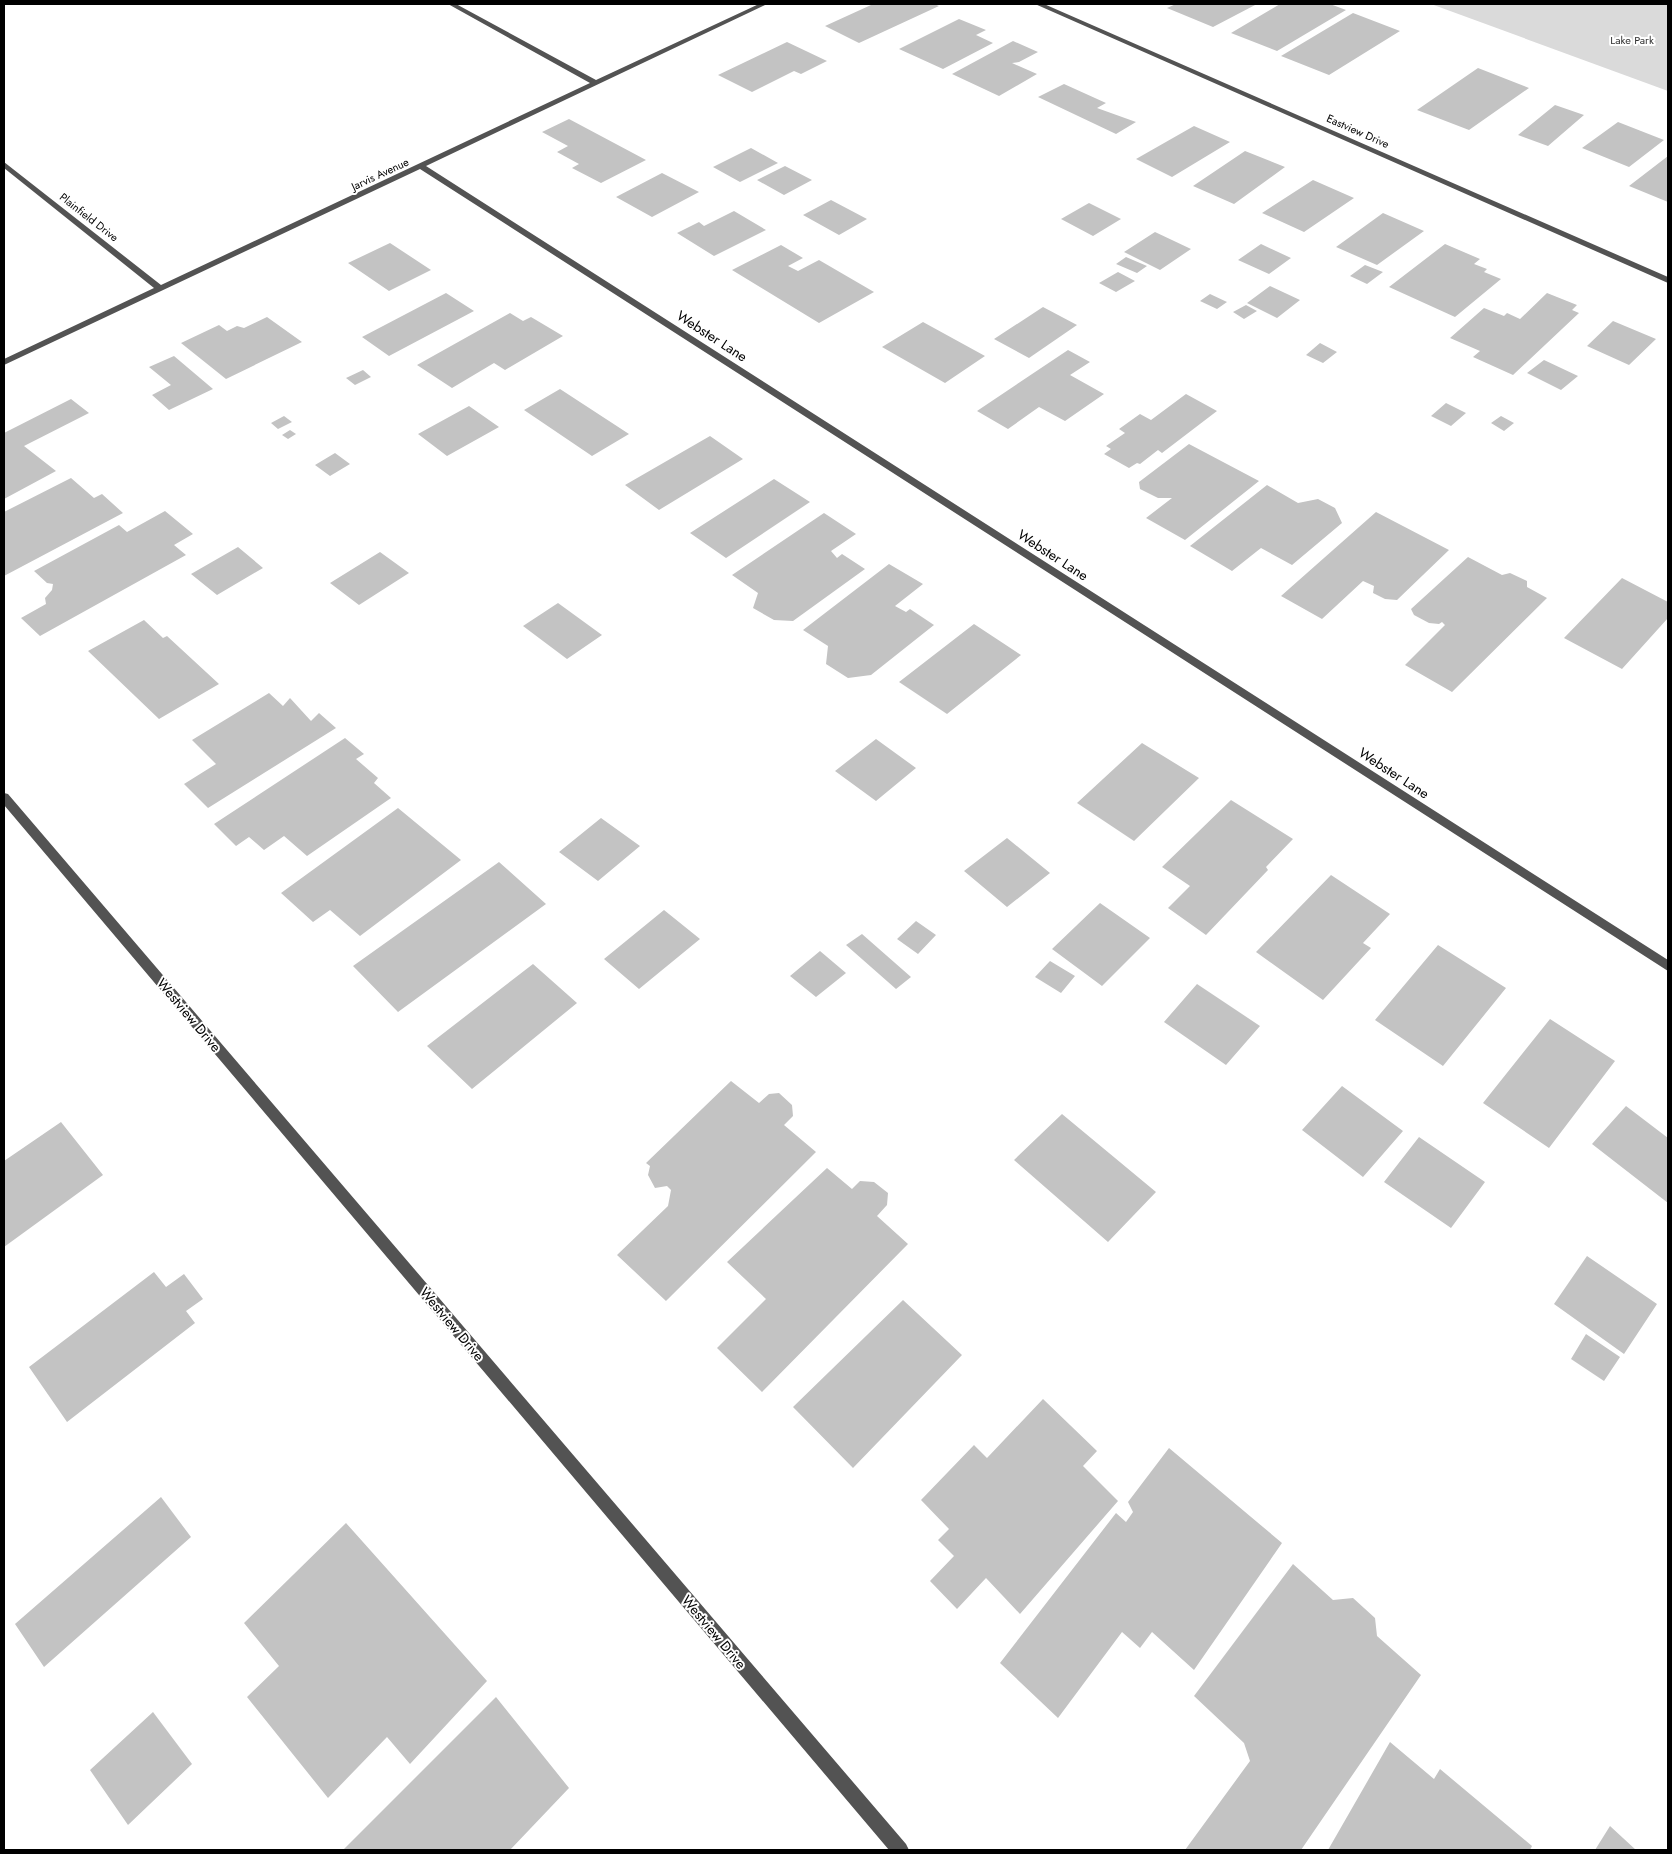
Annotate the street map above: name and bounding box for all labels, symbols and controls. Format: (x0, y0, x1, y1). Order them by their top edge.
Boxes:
park label: Lake Park (1610, 32, 1654, 48)
street label: Eastview Drive (1324, 110, 1392, 152)
street label: Jarvis Avenue (347, 154, 412, 195)
street label: Plainfield Drive (56, 189, 122, 245)
street label: Webster Lane (673, 306, 751, 366)
street label: Webster Lane (1014, 525, 1092, 585)
street label: Webster Lane (1355, 743, 1433, 803)
street label: Westview Drive (152, 974, 226, 1056)
street label: Westview Drive (415, 1283, 489, 1365)
street label: Westview Drive (677, 1591, 751, 1673)

